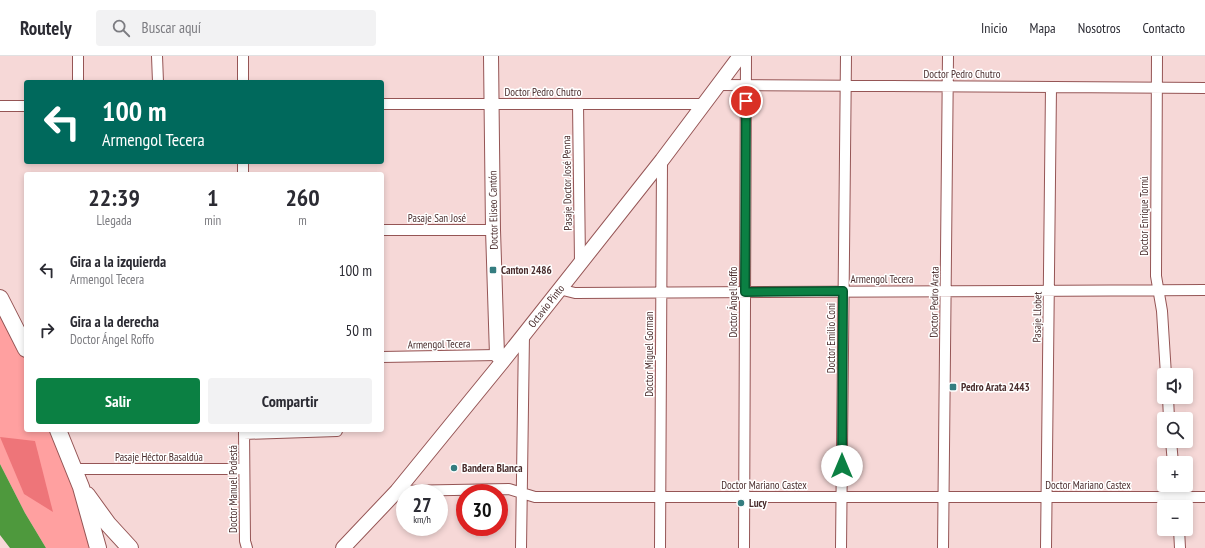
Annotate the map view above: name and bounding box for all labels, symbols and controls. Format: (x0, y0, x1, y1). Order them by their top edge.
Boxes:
search box (96, 10, 376, 46)
text: Routely (20, 16, 72, 40)
icon: search (110, 17, 132, 39)
text: Buscar aquí (142, 18, 201, 37)
text: Inicio (981, 19, 1008, 37)
text: Mapa (1030, 19, 1056, 37)
text: Nosotros (1078, 19, 1121, 37)
text: Contacto (1143, 19, 1185, 37)
street label: Doctor Pedro Chutro (924, 67, 1001, 81)
pin (729, 84, 763, 118)
street label: Doctor Pedro Chutro (505, 85, 582, 99)
icon: arrive (735, 90, 757, 112)
text: 100 m (102, 92, 166, 129)
icon: left (36, 96, 88, 148)
text: Armengol Tecera (102, 128, 205, 151)
street label: Pasaje Doctor José Penna (559, 135, 575, 231)
street label: Doctor Eliseo Cantón (485, 170, 501, 250)
street label: Doctor Enrique Tornú (1137, 176, 1151, 256)
text: 22:39 (88, 182, 140, 213)
text: 1 (207, 182, 218, 213)
text: 260 (285, 182, 320, 213)
street label: Pasaje San José (408, 211, 467, 225)
text: Llegada (96, 212, 132, 229)
text: min (204, 212, 221, 229)
text: m (298, 212, 307, 229)
text: Gira a la izquierda (70, 252, 166, 271)
icon: left (36, 259, 58, 281)
text: 100 m (339, 261, 372, 280)
place label: Canton 2486 (501, 263, 552, 277)
marker: Canton 2486 (488, 265, 498, 275)
street label: Doctor Ángel Roffo (726, 266, 740, 338)
street label: Doctor Pedro Arata (926, 266, 942, 338)
text: Armengol Tecera (70, 271, 144, 288)
street label: Armengol Tecera (851, 272, 913, 286)
street label: Octavio Pinto (525, 281, 567, 330)
street label: Pasaje Llobet (1030, 292, 1044, 342)
street label: Doctor Emilio Coni (824, 303, 838, 373)
street label: Doctor Miguel Gorman (642, 311, 656, 397)
text: Gira a la derecha (70, 312, 159, 331)
icon: right (36, 319, 58, 341)
text: 50 m (346, 321, 372, 340)
text: Doctor Ángel Roffo (70, 331, 154, 348)
street label: Armengol Tecera (407, 336, 471, 352)
map controls (1157, 368, 1193, 536)
button: sound (1157, 368, 1193, 404)
button: Salir (36, 378, 200, 424)
button: Compartir (208, 378, 372, 424)
place label: Pedro Arata 2443 (961, 380, 1030, 394)
marker: Pedro Arata 2443 (948, 382, 958, 392)
button: search (1157, 412, 1193, 448)
street label: Doctor Manuel Podestá (226, 445, 240, 533)
position arrow (821, 445, 863, 487)
street label: Pasaje Héctor Basaldúa (115, 450, 203, 464)
button: + (1157, 456, 1193, 492)
place label: Bandera Blanca (462, 461, 523, 475)
marker: Bandera Blanca (449, 463, 459, 473)
street label: Doctor Mariano Castex (721, 478, 807, 492)
street label: Doctor Mariano Castex (1045, 478, 1131, 492)
speed limit sign: 30 (456, 484, 508, 536)
text: 27 (412, 492, 432, 518)
place label: Lucy (749, 496, 767, 510)
marker: Lucy (736, 498, 746, 508)
button: − (1157, 500, 1193, 536)
text: km/h (413, 513, 431, 526)

